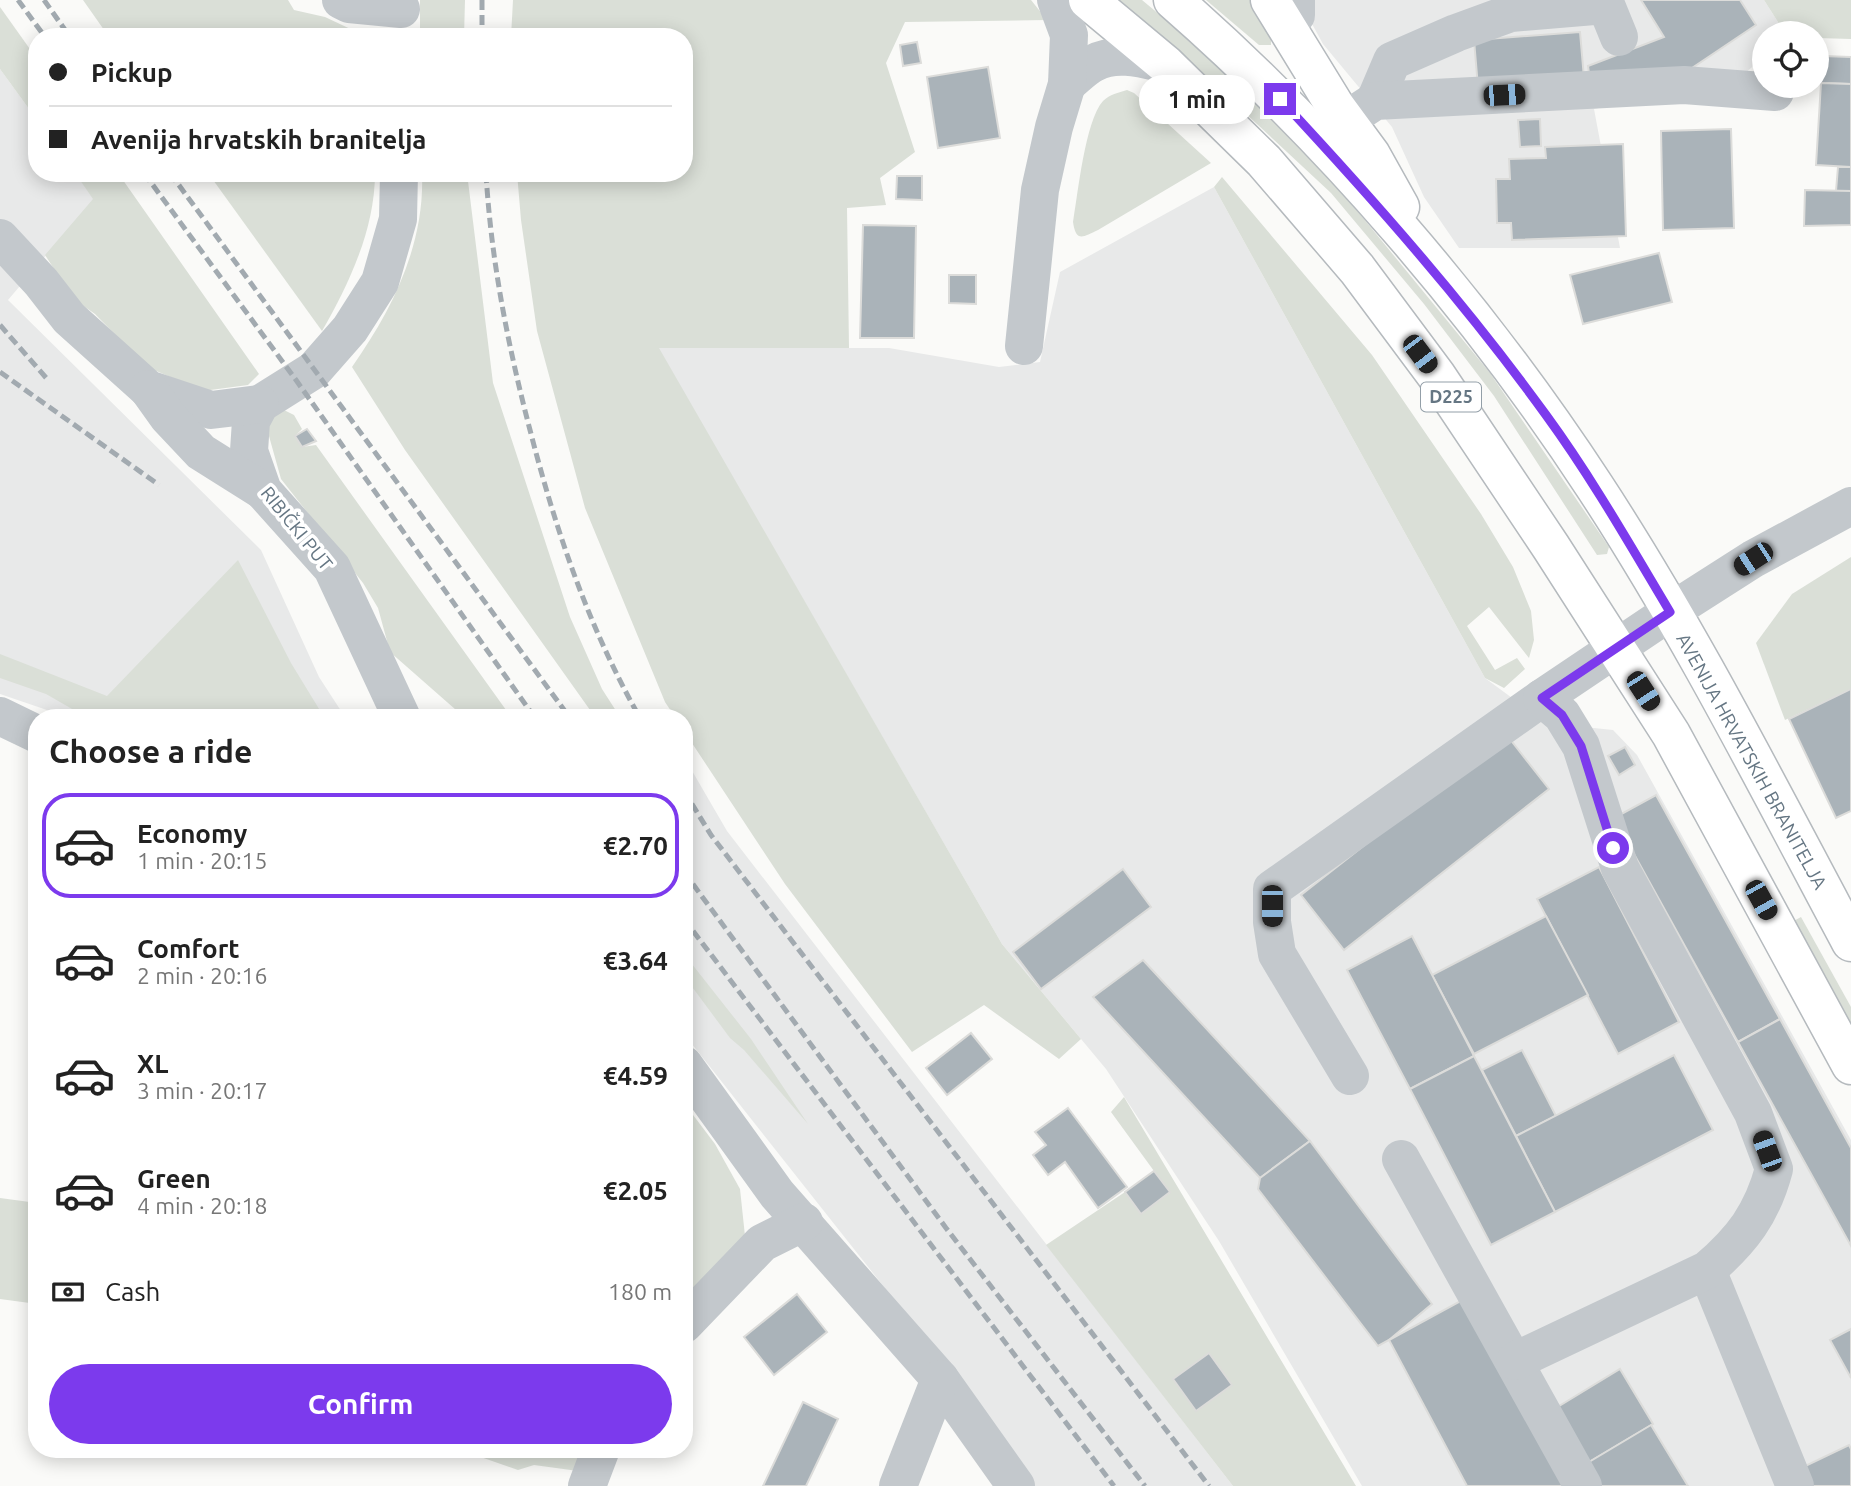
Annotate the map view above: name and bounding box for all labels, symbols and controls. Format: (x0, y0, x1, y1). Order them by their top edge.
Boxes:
map controls (1752, 21, 1829, 98)
button: locate (1752, 21, 1829, 98)
text: Pickup (91, 58, 173, 87)
callout: 1 min (1140, 74, 1256, 124)
route end (1264, 83, 1296, 115)
car (1483, 83, 1526, 107)
text: 1 min (1168, 87, 1226, 112)
text: Avenija hrvatskih branitelja (91, 125, 426, 154)
car (1399, 331, 1442, 377)
road number: D225 (1421, 382, 1481, 412)
street label: RIBIČKI PUT (257, 482, 338, 574)
car (1730, 539, 1777, 579)
street label: AVENIJA HRVATSKIH BRANITELJA (1672, 629, 1832, 893)
car (1623, 668, 1664, 714)
text: Choose a ride (49, 733, 252, 769)
icon: car (53, 814, 116, 877)
text: Economy (137, 819, 247, 848)
text: €2.70 (603, 831, 668, 860)
route start (1597, 832, 1629, 864)
text: 1 min · 20:15 (137, 848, 268, 873)
car (1742, 877, 1781, 923)
car (1262, 885, 1283, 927)
icon: car (53, 929, 116, 992)
text: Comfort (137, 934, 240, 963)
text: €3.64 (603, 946, 668, 975)
text: 2 min · 20:16 (137, 963, 268, 988)
icon: car (53, 1044, 116, 1107)
text: XL (137, 1049, 168, 1078)
text: €4.59 (603, 1061, 668, 1090)
text: 3 min · 20:17 (137, 1078, 268, 1103)
car (1750, 1128, 1785, 1174)
icon: car (53, 1159, 116, 1222)
text: Green (137, 1164, 211, 1193)
text: €2.05 (603, 1176, 668, 1205)
text: 4 min · 20:18 (137, 1193, 268, 1218)
icon: cash (49, 1273, 87, 1311)
text: Cash (105, 1277, 160, 1306)
text: 180 m (608, 1279, 672, 1304)
button: Confirm (49, 1364, 672, 1444)

